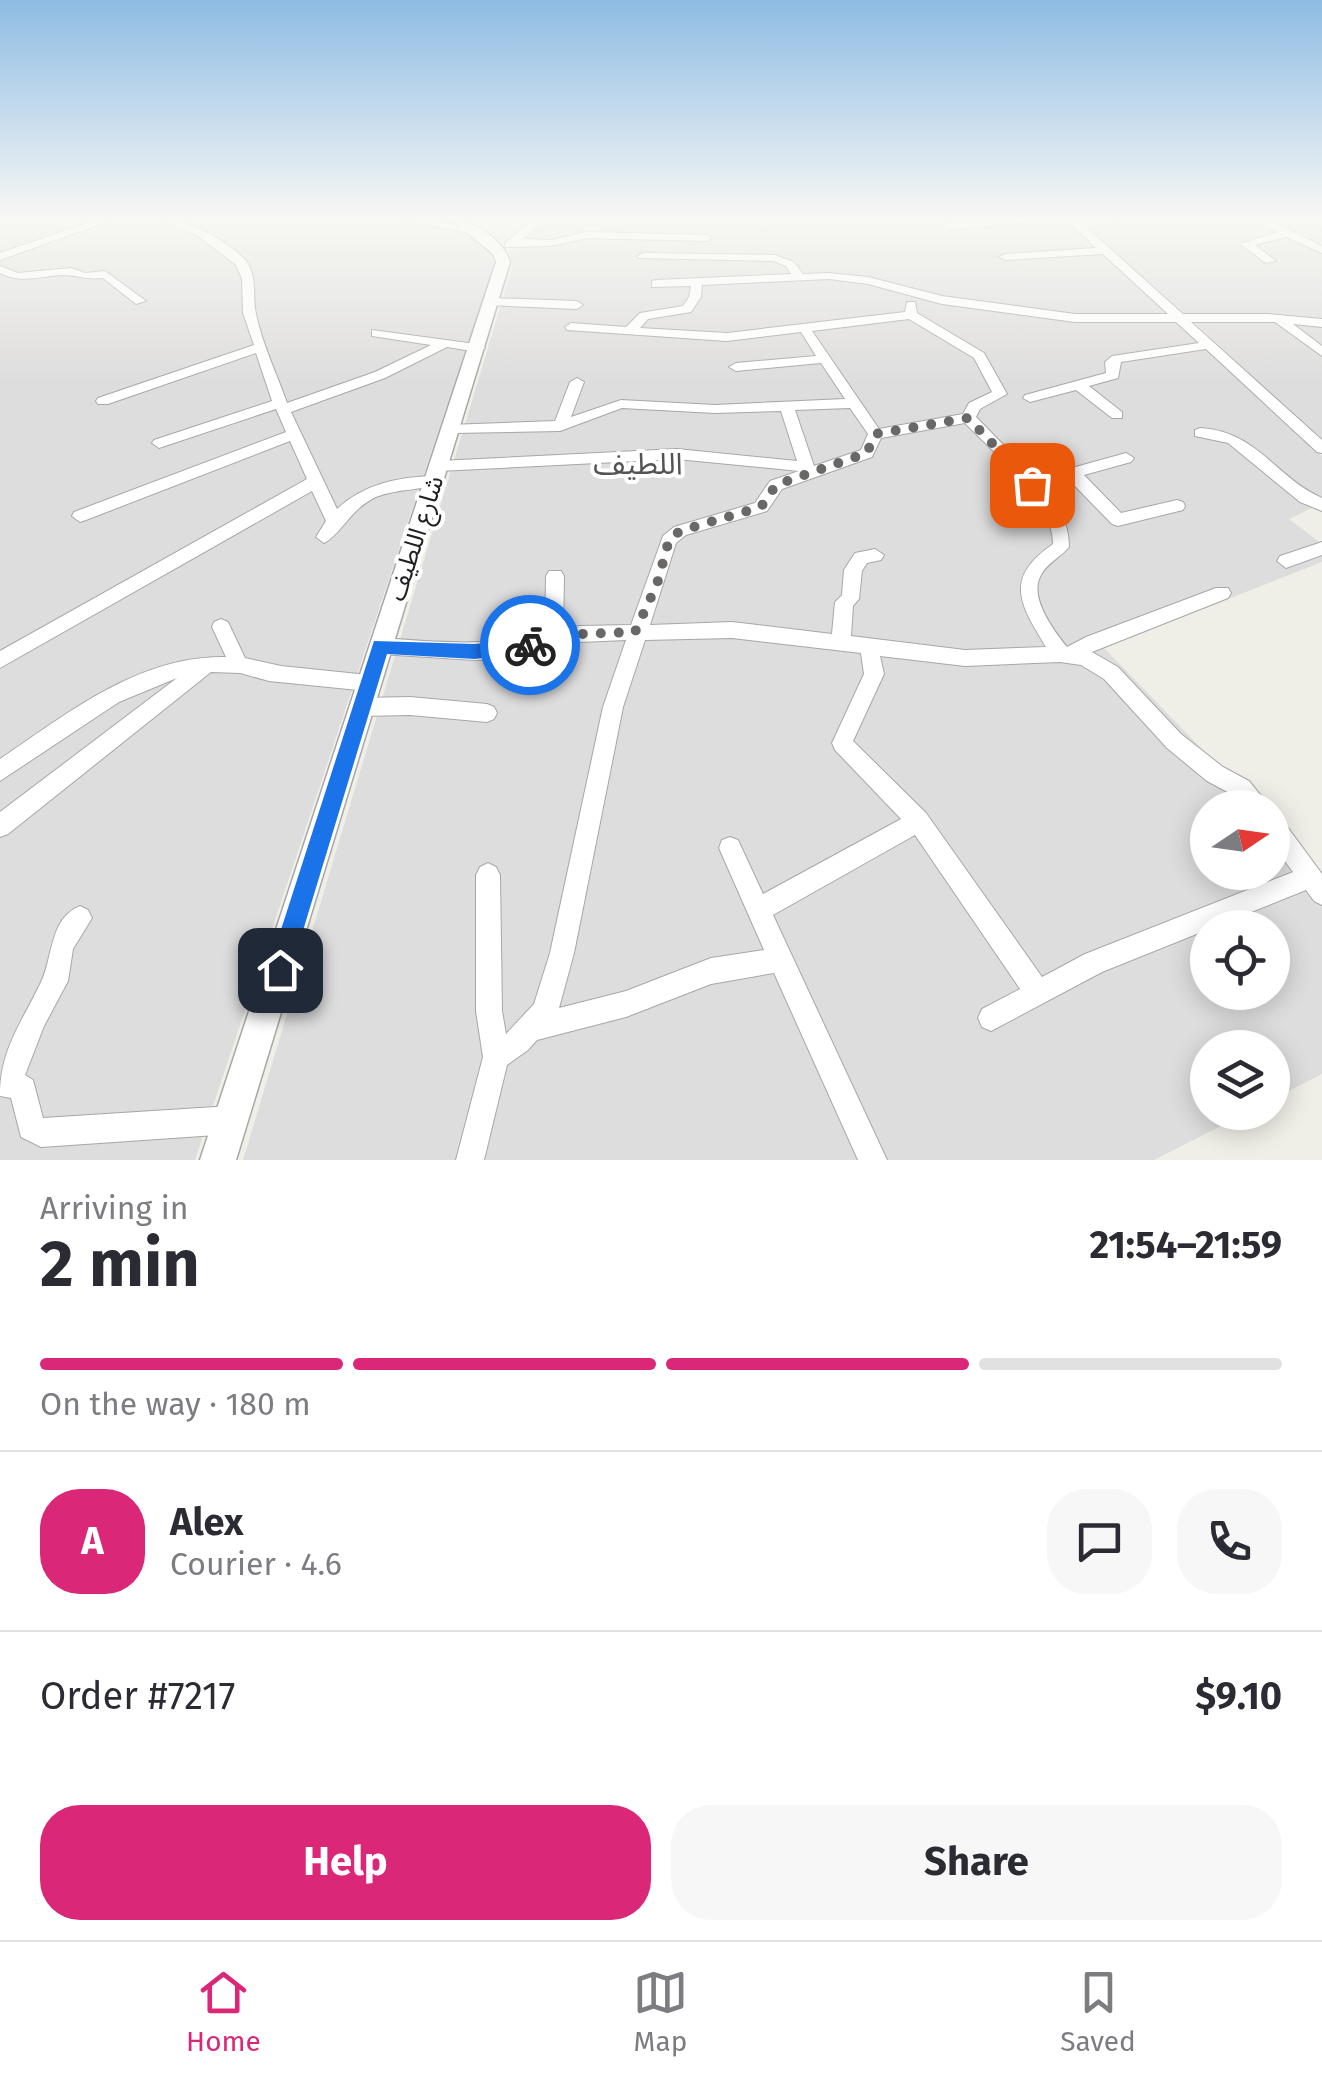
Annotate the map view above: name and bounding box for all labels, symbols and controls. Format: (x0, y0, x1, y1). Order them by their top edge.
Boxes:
pin (990, 443, 1075, 528)
district label: اللطيف (593, 446, 683, 482)
icon: bag (1005, 458, 1060, 513)
street label: شارع اللطيف (382, 472, 453, 606)
courier (480, 595, 580, 695)
icon: bike (503, 618, 558, 673)
north arrow (1190, 790, 1290, 890)
map controls (1190, 790, 1290, 1130)
button: locate (1190, 910, 1290, 1010)
pin (238, 928, 323, 1013)
icon: home (253, 943, 308, 998)
button: layers (1190, 1030, 1290, 1130)
text: Arriving in (40, 1189, 188, 1227)
text: 21:54–21:59 (1089, 1222, 1282, 1268)
text: 2 min (40, 1225, 200, 1303)
text: On the way · 180 m (40, 1385, 311, 1423)
button: chat (1047, 1489, 1152, 1594)
button: phone (1177, 1489, 1282, 1594)
text: Alex (170, 1499, 243, 1545)
text: A (81, 1518, 104, 1564)
text: Courier · 4.6 (170, 1545, 342, 1583)
text: Order #7217 (40, 1673, 235, 1719)
text: $9.10 (1195, 1673, 1282, 1719)
button: Help (40, 1805, 651, 1920)
button: Share (671, 1805, 1282, 1920)
tab: Home (186, 1965, 261, 2058)
tab: Map (633, 1965, 688, 2058)
tab: Saved (1060, 1965, 1136, 2058)

